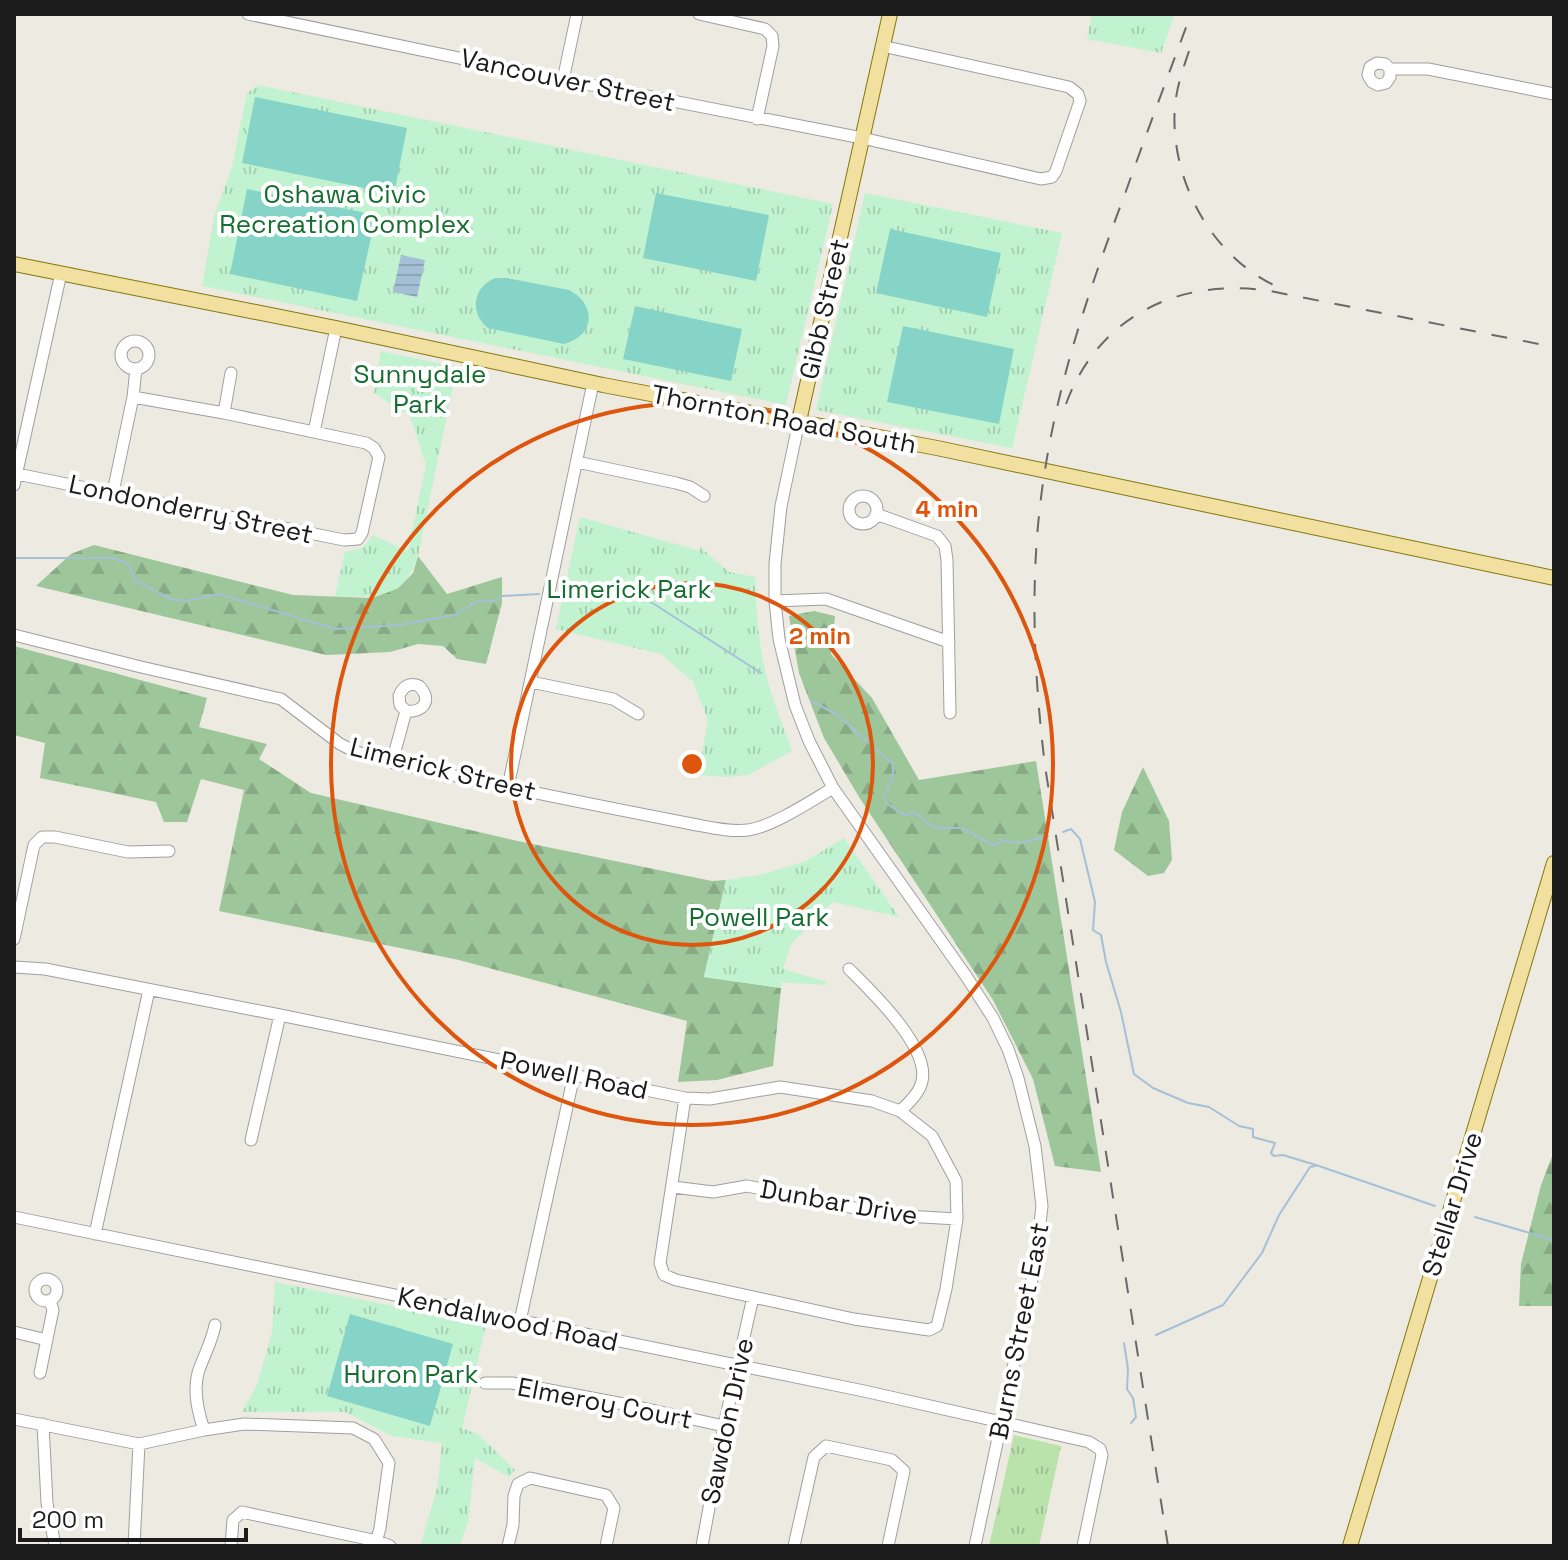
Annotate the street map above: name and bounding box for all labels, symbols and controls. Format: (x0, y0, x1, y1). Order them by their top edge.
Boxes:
street label: Vancouver Street (458, 41, 678, 119)
park label: Oshawa Civic Recreation Complex (219, 177, 471, 241)
street label: Gibb Street (791, 235, 857, 383)
park label: Sunnydale Park (354, 357, 486, 421)
street label: Thornton Road South (649, 377, 919, 461)
street label: Londonderry Street (66, 467, 316, 551)
text: 4 min (915, 493, 979, 524)
park label: Limerick Park (547, 572, 711, 606)
text: 2 min (789, 620, 851, 651)
street label: Limerick Street (347, 730, 539, 808)
centre of rings (678, 750, 706, 778)
park label: Powell Park (689, 900, 829, 934)
street label: Powell Road (497, 1043, 651, 1107)
street label: Stellar Drive (1414, 1128, 1490, 1280)
street label: Dunbar Drive (757, 1171, 921, 1233)
street label: Burns Street East (981, 1220, 1057, 1442)
street label: Kendalwood Road (395, 1279, 621, 1359)
street label: Sawdon Drive (693, 1335, 761, 1507)
park label: Huron Park (343, 1357, 479, 1391)
street label: Elmeroy Court (515, 1369, 695, 1437)
scale bar (20, 1492, 246, 1542)
text: 200 m (32, 1504, 104, 1535)

